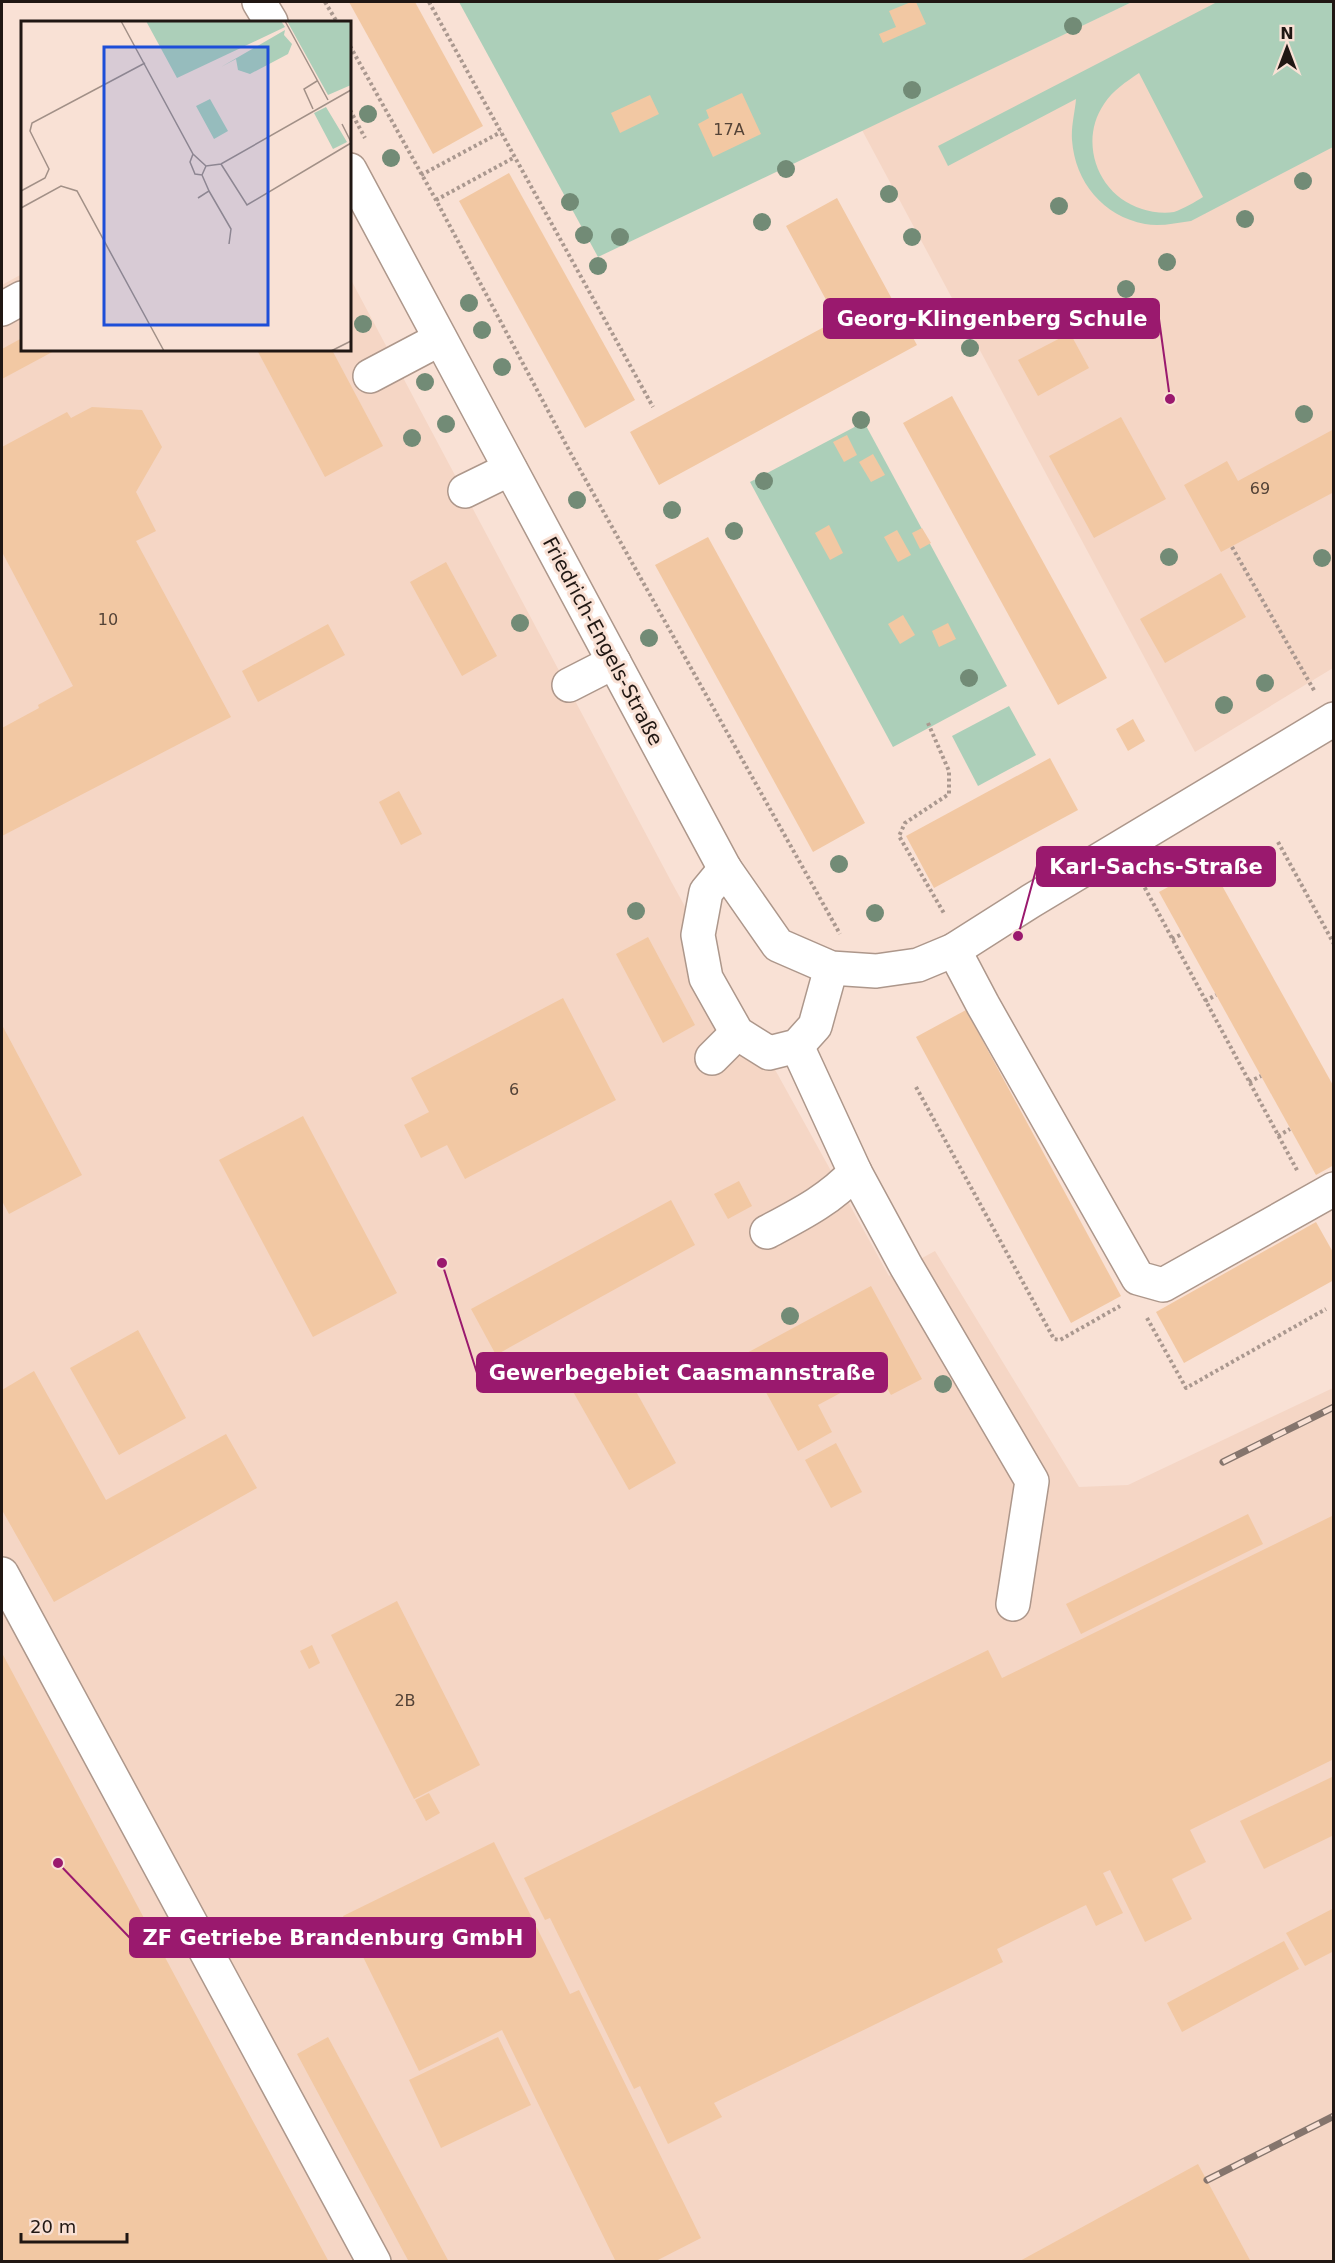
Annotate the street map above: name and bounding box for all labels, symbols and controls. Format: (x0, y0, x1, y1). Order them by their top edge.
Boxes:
north arrow (1257, 18, 1317, 78)
inset map (21, 21, 351, 351)
text: N (1280, 24, 1294, 43)
house number: 17A (713, 120, 745, 139)
callout: Georg-Klingenberg Schule (824, 299, 1159, 338)
text: Georg-Klingenberg Schule (837, 307, 1147, 331)
house number: 69 (1250, 479, 1270, 498)
street label: Friedrich-Engels-Straße (538, 533, 668, 749)
house number: 10 (98, 610, 118, 629)
callout: Karl-Sachs-Straße (1037, 847, 1275, 886)
text: Karl-Sachs-Straße (1049, 855, 1263, 879)
house number: 6 (509, 1080, 519, 1099)
callout: Gewerbegebiet Caasmannstraße (477, 1353, 887, 1392)
text: Gewerbegebiet Caasmannstraße (489, 1361, 875, 1385)
house number: 2B (394, 1691, 416, 1710)
callout: ZF Getriebe Brandenburg GmbH (130, 1918, 535, 1957)
text: ZF Getriebe Brandenburg GmbH (143, 1926, 523, 1950)
scale bar (21, 2206, 128, 2244)
text: 20 m (30, 2216, 76, 2237)

